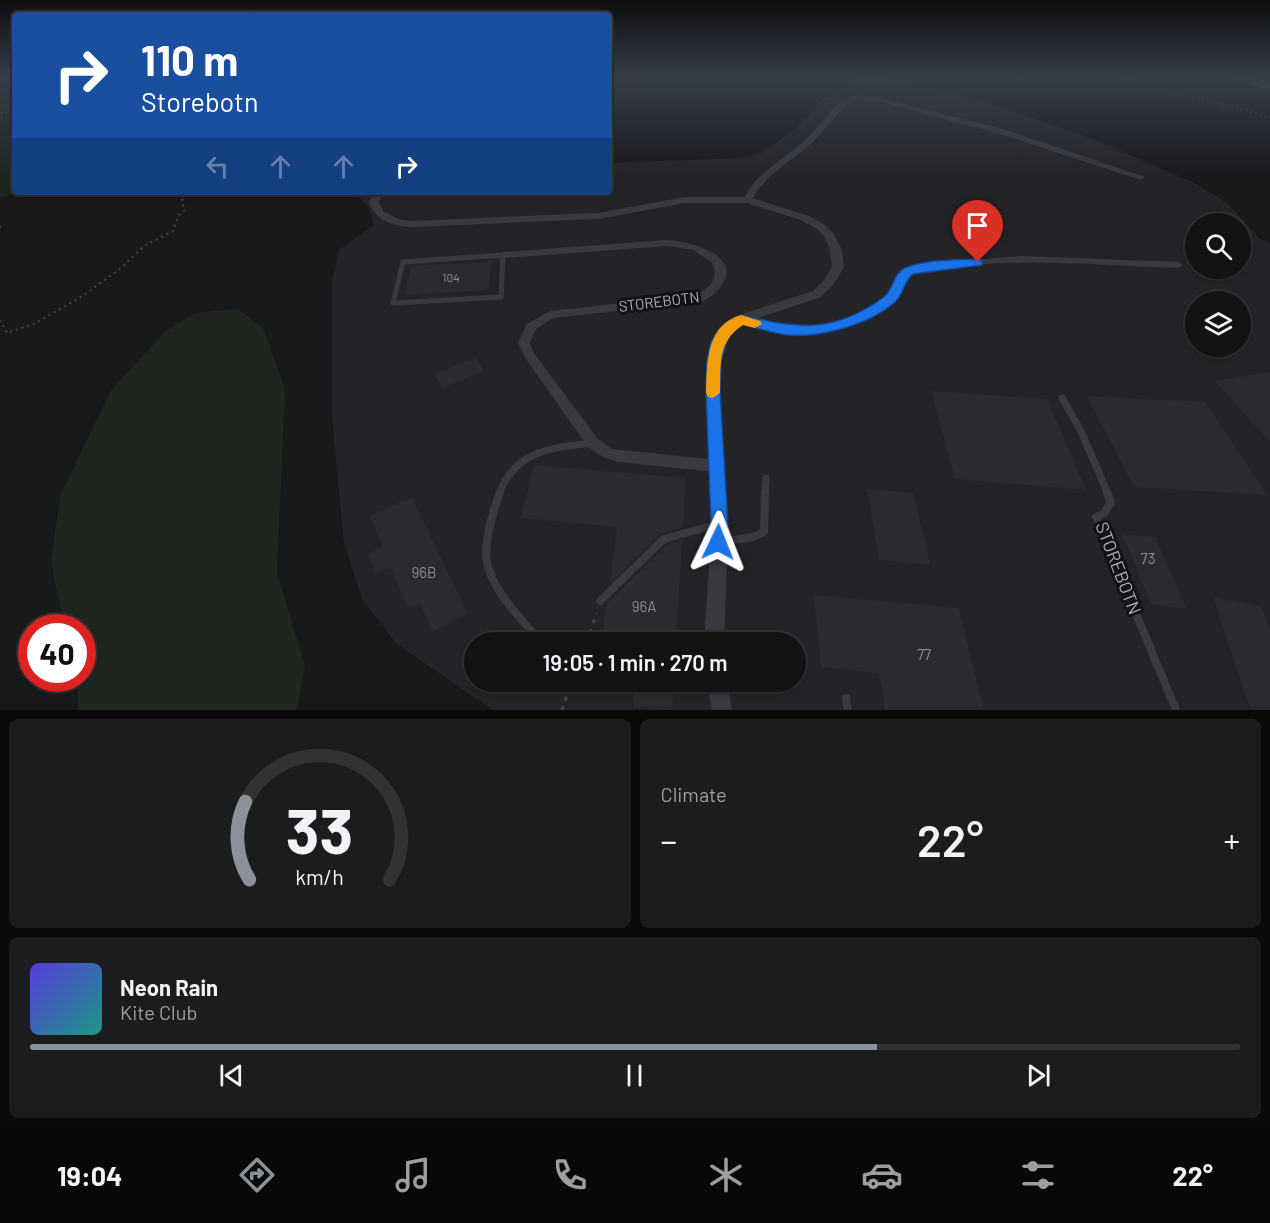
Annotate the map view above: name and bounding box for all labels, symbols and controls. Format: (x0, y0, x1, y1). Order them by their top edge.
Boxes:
text: 110 m (141, 34, 238, 84)
icon: right (42, 36, 120, 114)
text: Storebotn (141, 85, 258, 117)
icon: left (201, 150, 234, 183)
icon: ahead (264, 150, 297, 183)
icon: ahead (327, 150, 360, 183)
icon: right (390, 150, 423, 183)
pin (952, 200, 1003, 262)
icon: arrive (961, 209, 994, 242)
map controls (1185, 213, 1251, 357)
button: search (1185, 213, 1251, 279)
house number: 104 (442, 270, 460, 284)
street label: STOREBOTN (618, 287, 700, 315)
button: layers (1185, 291, 1251, 357)
position arrow (686, 510, 750, 574)
street label: STOREBOTN (1091, 519, 1147, 617)
house number: 73 (1141, 549, 1155, 567)
house number: 96B (412, 563, 436, 581)
house number: 96A (632, 597, 656, 615)
speed limit sign: 40 (18, 614, 96, 692)
house number: 77 (917, 645, 931, 663)
text: 19:05 · 1 min · 270 m (543, 649, 727, 675)
text: Climate (661, 782, 727, 806)
text: 33 (286, 792, 353, 866)
text: 22° (917, 812, 984, 866)
text: − (661, 820, 677, 860)
text: + (1223, 820, 1240, 860)
text: km/h (295, 865, 344, 890)
text: Neon Rain (120, 974, 218, 1000)
text: Kite Club (120, 1000, 197, 1024)
icon: previous (215, 1059, 248, 1092)
icon: pause (618, 1059, 651, 1092)
icon: next (1022, 1059, 1055, 1092)
icon: directions (236, 1154, 278, 1196)
icon: music (392, 1154, 434, 1196)
icon: phone (549, 1154, 591, 1196)
icon: climate (705, 1154, 747, 1196)
icon: car (861, 1154, 903, 1196)
icon: filters (1017, 1154, 1059, 1196)
text: 19:04 (57, 1159, 122, 1191)
text: 22° (1173, 1159, 1213, 1191)

